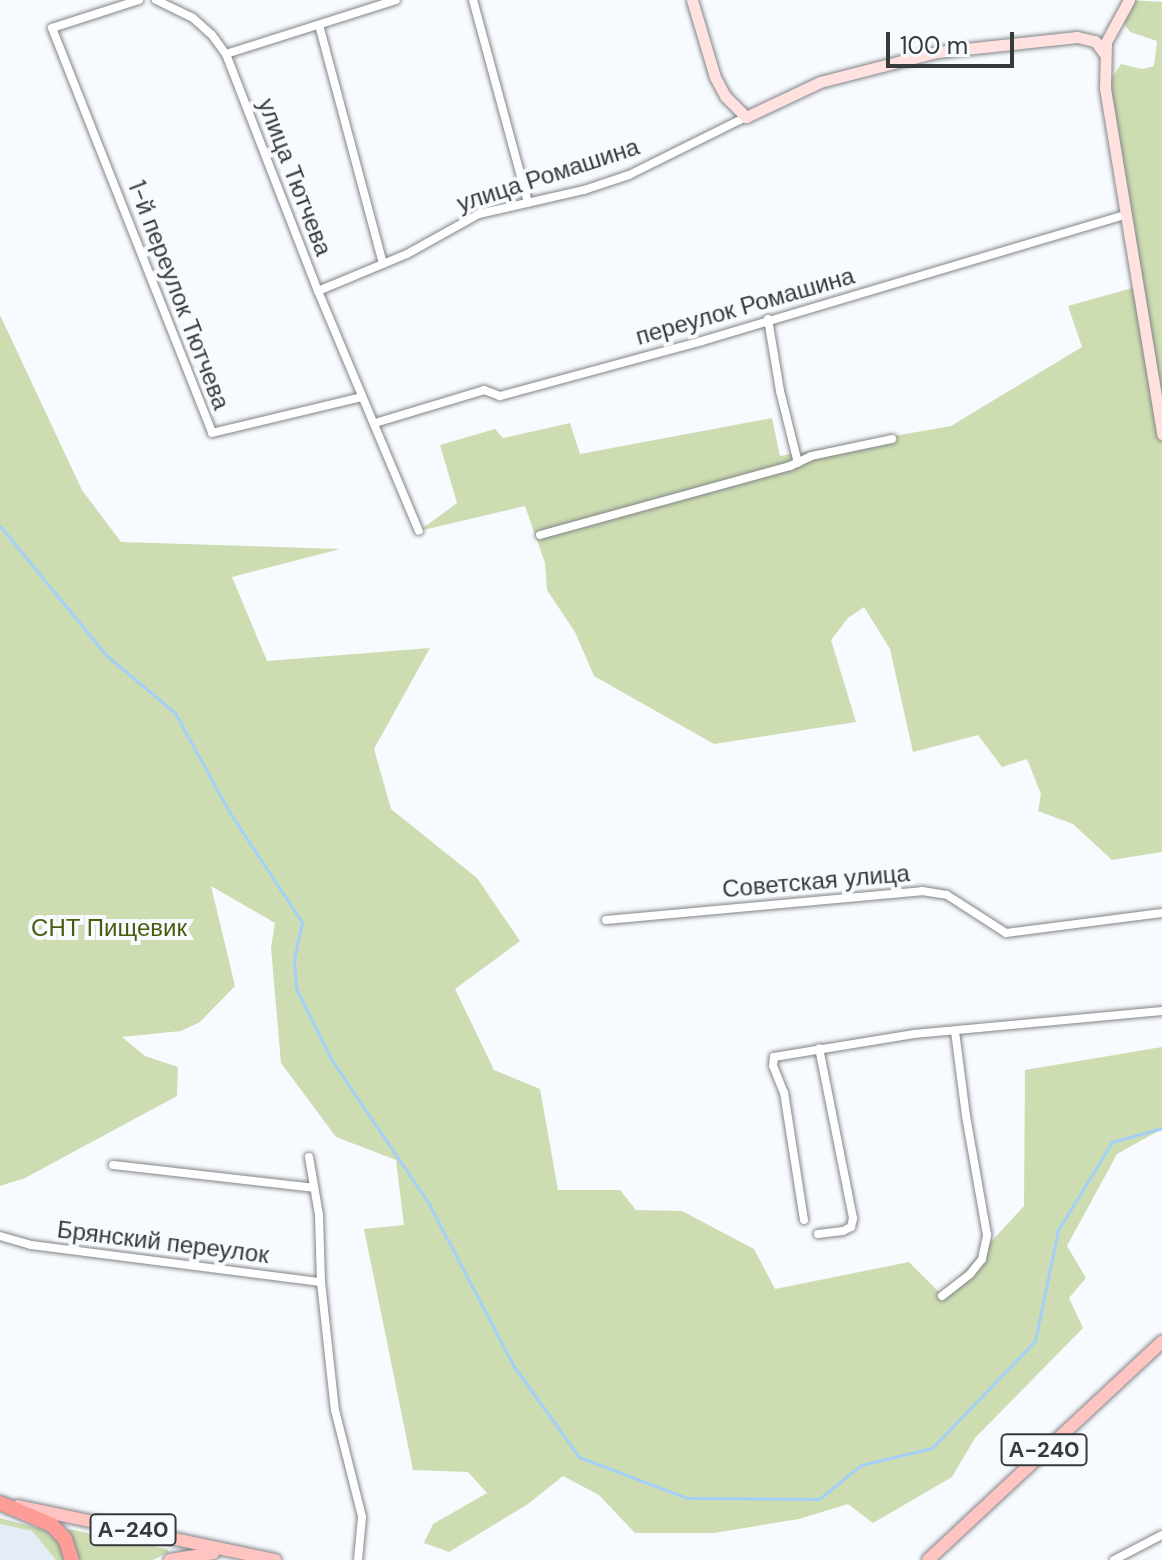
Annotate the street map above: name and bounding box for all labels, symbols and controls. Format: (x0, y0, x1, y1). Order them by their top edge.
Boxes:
scale bar (890, 16, 1018, 66)
text: 100 m (900, 30, 968, 61)
street label: улица Тютчева (252, 94, 338, 260)
street label: улица Ромашина (453, 132, 643, 218)
street label: 1-й переулок Тютчева (122, 177, 236, 413)
street label: переулок Ромашина (632, 261, 858, 351)
street label: Советская улица (721, 858, 911, 904)
park label: СНТ Пищевик (31, 914, 187, 942)
street label: Брянский переулок (55, 1215, 271, 1269)
road number: А-240 (1000, 1432, 1088, 1468)
road number: А-240 (89, 1512, 177, 1548)

